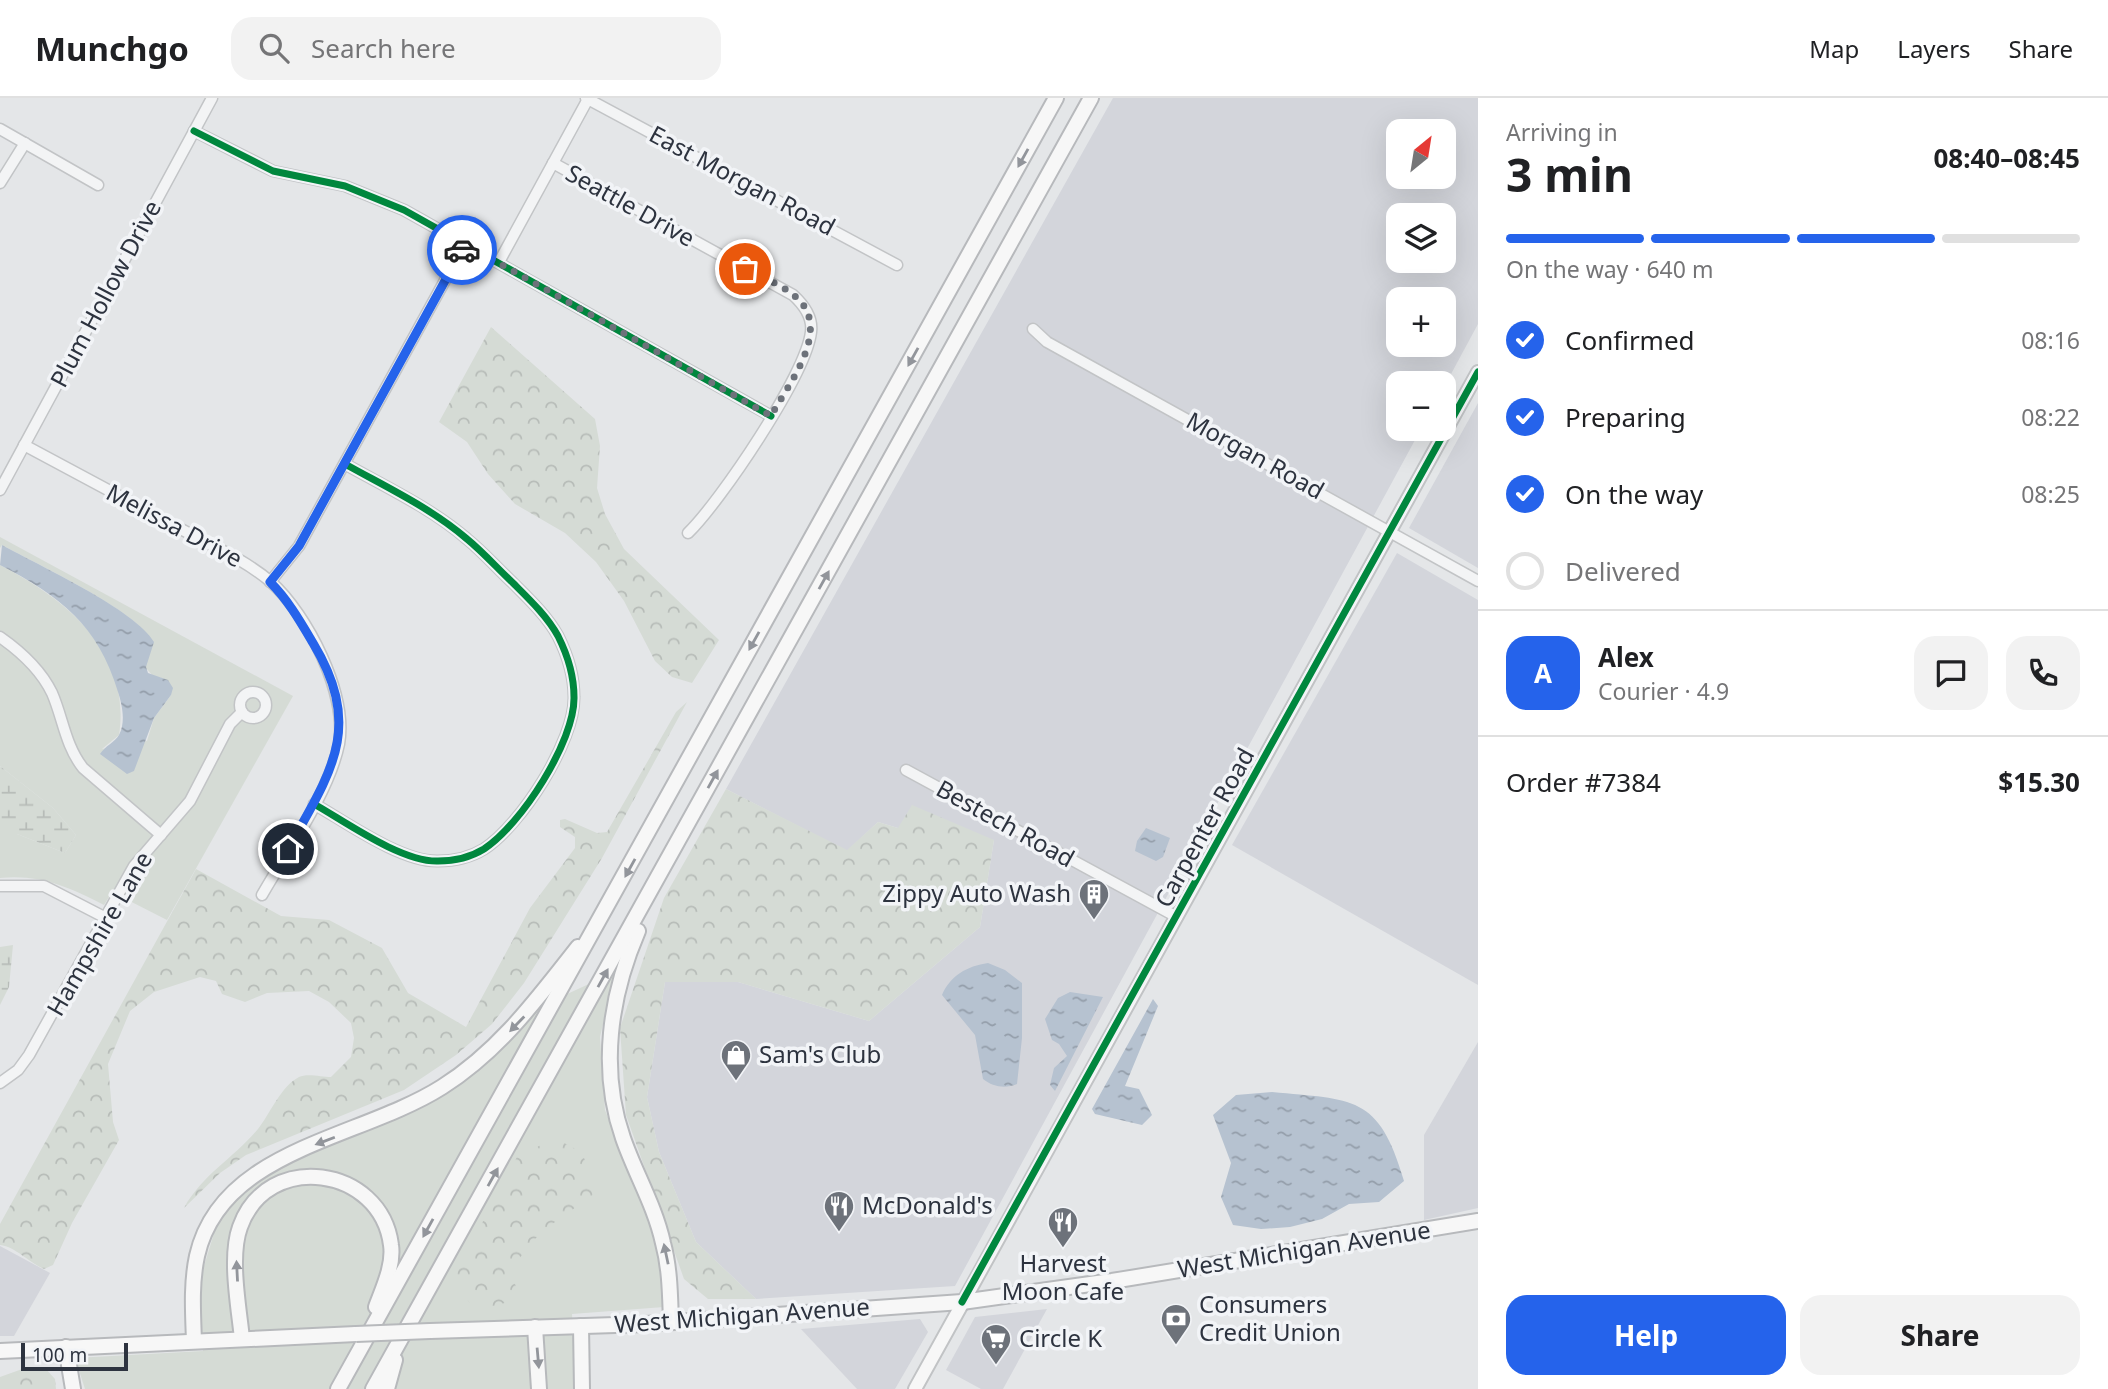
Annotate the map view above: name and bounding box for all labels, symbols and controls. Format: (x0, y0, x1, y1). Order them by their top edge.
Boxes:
search box (231, 17, 721, 80)
text: Munchgo (35, 26, 189, 71)
icon: search (255, 29, 293, 67)
text: Search here (311, 30, 456, 66)
text: Map (1809, 32, 1859, 65)
text: Layers (1897, 32, 1971, 65)
text: Share (2009, 32, 2073, 65)
text: Arriving in (1506, 116, 1618, 148)
street label: East Morgan Road (644, 117, 841, 243)
north arrow (1386, 119, 1456, 189)
map controls (1386, 119, 1456, 441)
text: 08:40–08:45 (1933, 140, 2080, 176)
text: 3 min (1506, 143, 1633, 205)
one-way arrow (1017, 148, 1029, 168)
street label: Seattle Drive (560, 156, 701, 254)
street label: Plum Hollow Drive (41, 194, 168, 393)
button: layers (1386, 203, 1456, 273)
courier (427, 215, 497, 285)
icon: car (443, 231, 481, 269)
pin (715, 239, 775, 299)
icon: bag (726, 250, 764, 288)
text: On the way · 640 m (1506, 253, 1713, 285)
button: + (1386, 287, 1456, 357)
icon: check (1506, 321, 1544, 359)
text: Confirmed (1565, 322, 1695, 358)
text: 08:16 (2021, 324, 2080, 356)
one-way arrow (907, 347, 919, 367)
button: − (1386, 371, 1456, 441)
icon: check (1506, 398, 1544, 436)
text: Preparing (1565, 399, 1686, 435)
text: 08:22 (2021, 401, 2080, 433)
street label: Morgan Road (1181, 403, 1331, 506)
street label: Melissa Drive (101, 475, 249, 574)
icon: check (1506, 475, 1544, 513)
text: On the way (1565, 476, 1703, 512)
text: 08:25 (2021, 478, 2080, 510)
text: Delivered (1565, 553, 1681, 589)
one-way arrow (818, 570, 830, 590)
one-way arrow (749, 631, 760, 651)
button: chat (1914, 636, 1988, 710)
button: phone (2006, 636, 2080, 710)
text: Alex (1598, 639, 1654, 675)
text: A (1534, 655, 1552, 691)
text: Courier · 4.9 (1598, 675, 1729, 707)
street label: Carpenter Road (1146, 742, 1261, 913)
text: Order #7384 (1506, 764, 1661, 800)
text: $15.30 (1998, 764, 2080, 800)
one-way arrow (708, 769, 719, 789)
street label: Bestech Road (931, 771, 1081, 874)
pin (258, 819, 318, 879)
icon: home (269, 830, 307, 868)
street label: Hampshire Lane (38, 845, 159, 1021)
one-way arrow (624, 858, 636, 877)
place label: Zippy Auto Wash (882, 876, 1071, 909)
building icon: Zippy Auto Wash (1077, 877, 1111, 921)
one-way arrow (597, 968, 609, 988)
one-way arrow (509, 1015, 526, 1032)
place label: Sam's Club (759, 1037, 881, 1070)
shop icon: Sam's Club (719, 1038, 753, 1082)
one-way arrow (315, 1136, 336, 1147)
one-way arrow (487, 1167, 499, 1186)
place label: McDonald's (862, 1188, 993, 1221)
restaurant icon: McDonald's (822, 1189, 856, 1233)
restaurant icon: Harvest Moon Cafe (1046, 1205, 1080, 1249)
street label: West Michigan Avenue (1175, 1212, 1433, 1285)
one-way arrow (422, 1219, 434, 1238)
one-way arrow (660, 1243, 671, 1265)
place label: Harvest Moon Cafe (1002, 1246, 1124, 1307)
one-way arrow (231, 1260, 242, 1282)
place label: Consumers Credit Union (1199, 1287, 1341, 1348)
street label: West Michigan Avenue (613, 1289, 871, 1340)
button: Help (1506, 1295, 1786, 1375)
button: Share (1800, 1295, 2080, 1375)
bank icon: Consumers Credit Union (1159, 1302, 1193, 1346)
place label: Circle K (1019, 1321, 1102, 1354)
supermarket icon: Circle K (979, 1322, 1013, 1366)
scale bar (21, 1340, 128, 1372)
text: 100 m (32, 1342, 87, 1368)
one-way arrow (533, 1347, 544, 1369)

